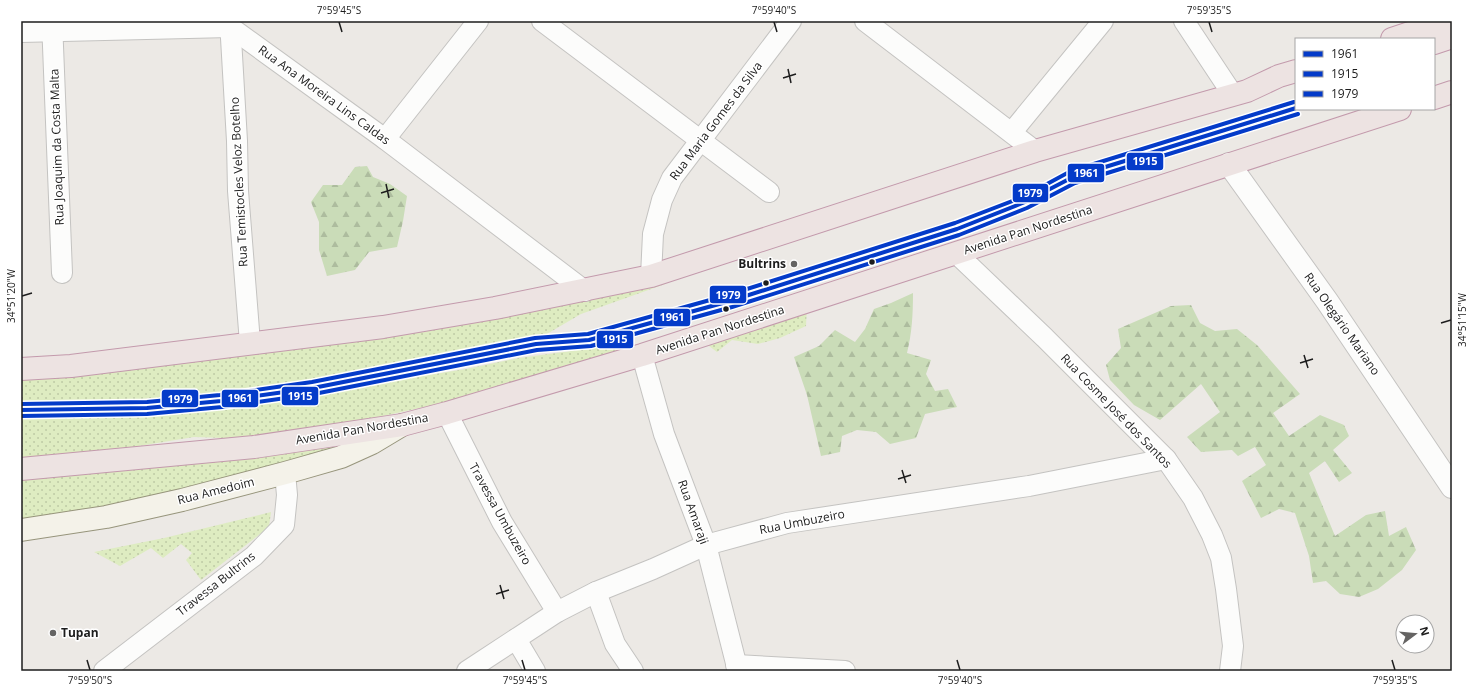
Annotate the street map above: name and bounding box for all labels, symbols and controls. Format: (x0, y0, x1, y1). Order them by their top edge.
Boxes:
text: 7°59'45"S (317, 3, 361, 17)
text: 7°59'40"S (752, 3, 796, 17)
text: 7°59'35"S (1187, 3, 1231, 17)
legend (1295, 38, 1435, 110)
street label: Rua Ana Moreira Lins Caldas (255, 41, 394, 148)
text: 1961 (1331, 45, 1358, 62)
street label: Rua Maria Gomes da Silva (665, 58, 766, 184)
text: 1915 (1331, 65, 1359, 82)
street label: Rua Joaquim da Costa Malta (45, 68, 68, 226)
text: 1979 (1331, 85, 1359, 102)
street label: Rua Temistocles Veloz Botelho (226, 97, 251, 267)
line badge: 1915 (1126, 152, 1164, 171)
text: 1915 (1132, 153, 1158, 168)
line badge: 1961 (1067, 163, 1105, 183)
text: 1961 (1073, 165, 1099, 180)
line badge: 1979 (1012, 183, 1049, 203)
text: 1979 (1017, 185, 1043, 200)
street label: Avenida Pan Nordestina (961, 201, 1094, 258)
place label: Bultrins (738, 255, 786, 272)
unlabelled marker (867, 257, 877, 267)
marker: Bultrins (789, 259, 799, 269)
text: 34°51'20"W (4, 268, 18, 323)
street label: Rua Olegário Mariano (1301, 269, 1384, 378)
unlabelled marker (761, 278, 771, 288)
line badge: 1979 (709, 285, 747, 304)
text: 1979 (715, 287, 741, 302)
text: 34°51'15"W (1455, 292, 1469, 347)
street label: Avenida Pan Nordestina (653, 301, 786, 358)
unlabelled marker (721, 304, 731, 314)
line badge: 1961 (653, 308, 691, 327)
text: 1961 (659, 309, 685, 324)
line badge: 1915 (596, 330, 634, 349)
text: 1915 (602, 331, 628, 346)
street label: Rua Cosme José dos Santos (1057, 350, 1176, 472)
line badge: 1915 (281, 386, 319, 406)
text: 1915 (287, 388, 313, 403)
line badge: 1979 (161, 389, 199, 408)
line badge: 1961 (221, 389, 259, 408)
text: 1961 (227, 390, 253, 405)
text: 1979 (167, 391, 193, 406)
street label: Avenida Pan Nordestina (294, 408, 430, 449)
street label: Travessa Umbuzeiro (465, 460, 536, 568)
street label: Rua Amedoim (176, 473, 256, 508)
street label: Rua Amaraji (674, 477, 713, 546)
street label: Rua Umbuzeiro (758, 505, 846, 538)
street label: Travessa Bultrins (173, 547, 259, 620)
north arrow (1395, 614, 1435, 654)
place label: Tupan (61, 624, 99, 641)
text: N (1417, 625, 1434, 637)
marker: Tupan (48, 628, 58, 638)
text: 7°59'50"S (68, 673, 112, 687)
text: 7°59'45"S (503, 673, 547, 687)
text: 7°59'40"S (938, 673, 982, 687)
text: 7°59'35"S (1373, 673, 1417, 687)

